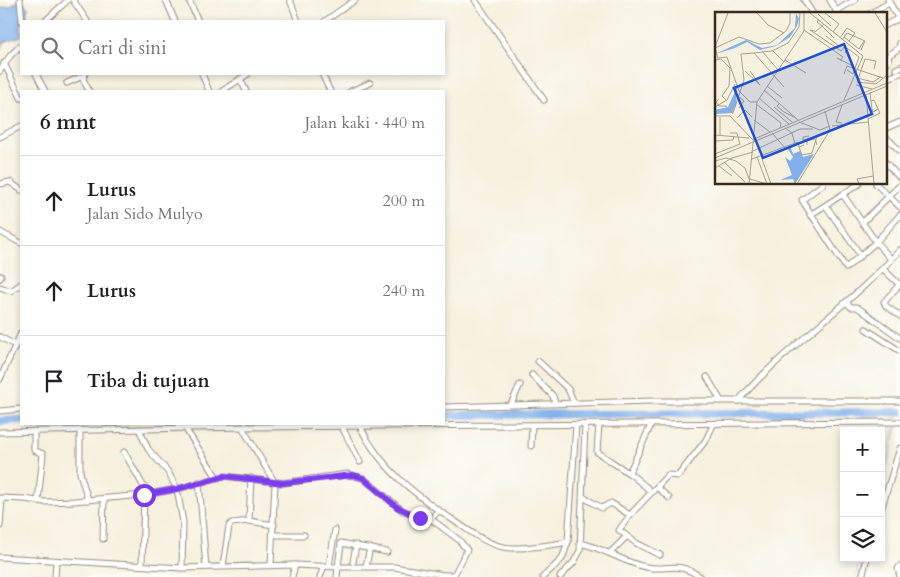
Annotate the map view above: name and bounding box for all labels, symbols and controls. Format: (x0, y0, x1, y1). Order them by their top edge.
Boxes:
inset map (715, 12, 888, 185)
search box (20, 20, 445, 75)
icon: search (38, 34, 66, 62)
text: Cari di sini (78, 35, 167, 61)
text: 6 mnt (40, 108, 96, 137)
text: Jalan kaki · 440 m (305, 112, 425, 134)
text: Lurus (87, 177, 136, 203)
icon: ahead (40, 187, 68, 215)
text: 200 m (383, 190, 425, 212)
text: Jalan Sido Mulyo (87, 203, 203, 225)
icon: ahead (40, 277, 68, 305)
text: Lurus (87, 278, 136, 304)
text: 240 m (383, 280, 425, 302)
icon: arrive (40, 367, 68, 395)
text: Tiba di tujuan (87, 368, 210, 394)
map controls (840, 427, 885, 562)
button: + (840, 427, 885, 472)
button: − (840, 472, 885, 517)
route start (133, 484, 156, 507)
route end (409, 507, 432, 530)
button: layers (840, 517, 885, 562)

